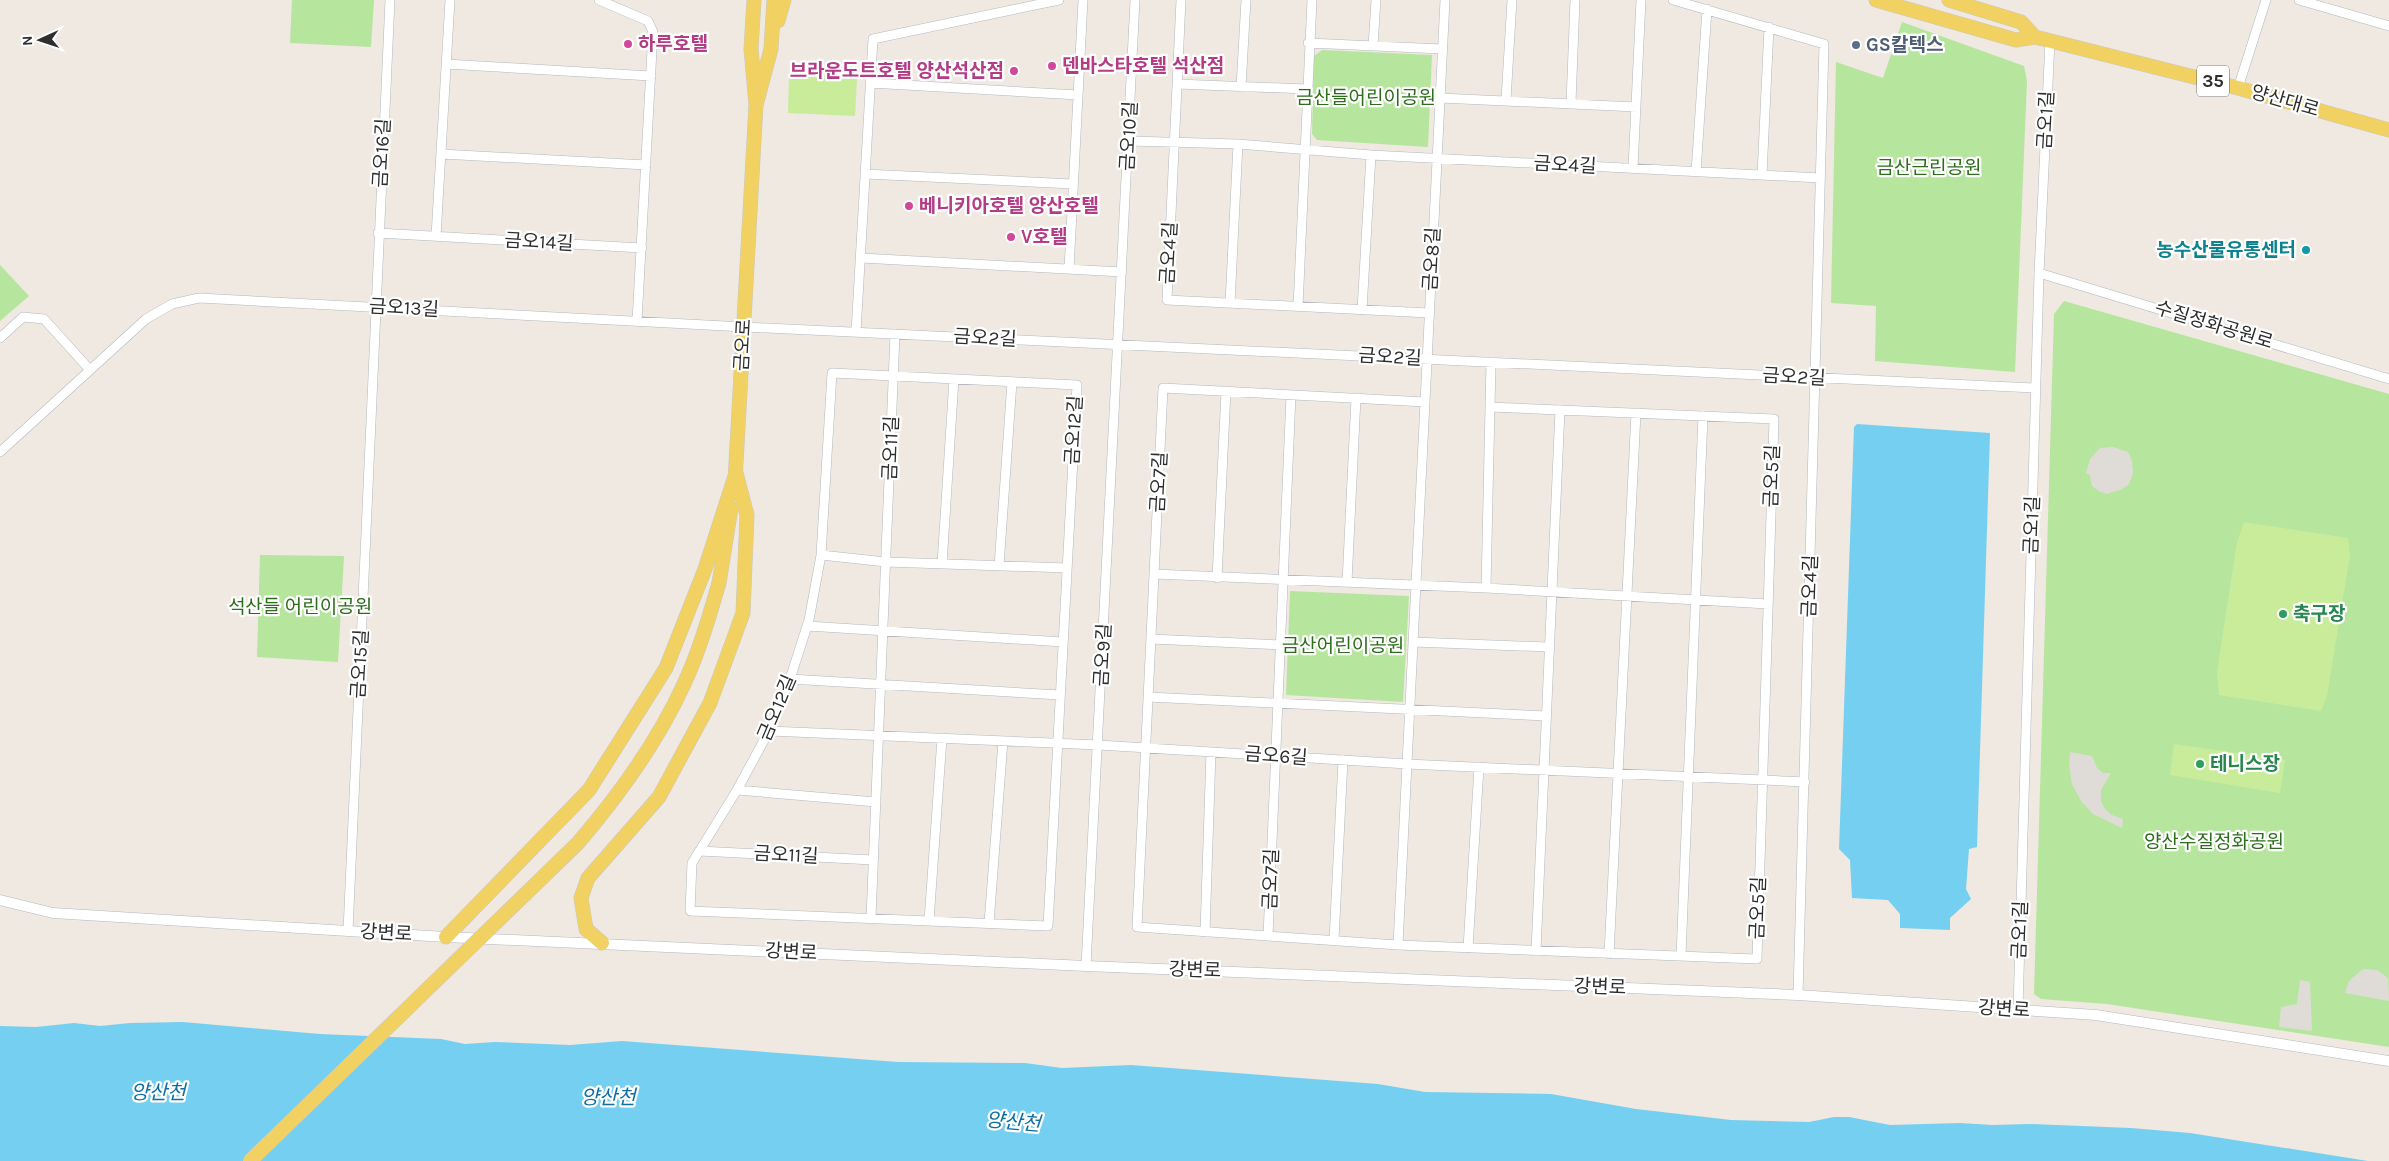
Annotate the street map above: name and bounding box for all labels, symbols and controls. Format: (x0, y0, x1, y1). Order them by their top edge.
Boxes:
north arrow (15, 15, 65, 65)
place label: 하루호텔 (638, 33, 708, 55)
place label: GS칼텍스 (1866, 34, 1943, 56)
text: N (19, 35, 36, 46)
marker: 하루호텔 (622, 38, 634, 50)
marker: GS칼텍스 (1850, 39, 1862, 51)
place label: 덴바스타호텔 석산점 (1062, 55, 1224, 77)
place label: 브라운도트호텔 양산석산점 (789, 60, 1004, 82)
marker: 덴바스타호텔 석산점 (1046, 60, 1058, 72)
marker: 브라운도트호텔 양산석산점 (1008, 65, 1020, 77)
road number: 35 (2197, 66, 2229, 96)
street label: 양산대로 (2248, 81, 2322, 121)
park label: 금산들어린이공원 (1296, 87, 1436, 109)
street label: 금오1길 (2033, 90, 2059, 150)
street label: 금오10길 (1116, 100, 1142, 172)
street label: 금오16길 (369, 118, 395, 188)
street label: 금오4길 (1533, 152, 1597, 178)
park label: 금산근린공원 (1877, 157, 1981, 179)
place label: 베니키아호텔 양산호텔 (919, 195, 1099, 217)
marker: 베니키아호텔 양산호텔 (903, 200, 915, 212)
street label: 금오4길 (1156, 221, 1182, 285)
place label: V호텔 (1021, 226, 1067, 248)
street label: 금오8길 (1419, 226, 1445, 292)
street label: 금오14길 (504, 229, 574, 255)
marker: V호텔 (1005, 231, 1017, 243)
place label: 농수산물유통센터 (2156, 239, 2296, 261)
marker: 농수산물유통센터 (2300, 244, 2312, 256)
street label: 금오13길 (368, 295, 440, 321)
street label: 수질정화공원로 (2152, 297, 2276, 353)
street label: 금오로 (731, 318, 755, 372)
street label: 금오2길 (953, 325, 1017, 351)
street label: 금오2길 (1358, 344, 1422, 370)
street label: 금오2길 (1762, 364, 1826, 390)
street label: 금오12길 (1061, 395, 1087, 465)
street label: 금오11길 (879, 415, 903, 481)
street label: 금오5길 (1760, 444, 1784, 508)
street label: 금오7길 (1146, 451, 1172, 513)
street label: 금오1길 (2020, 495, 2044, 555)
street label: 금오4길 (1798, 554, 1822, 618)
park label: 석산들 어린이공원 (228, 596, 372, 618)
place label: 축구장 (2293, 603, 2345, 625)
marker: 축구장 (2277, 608, 2289, 620)
street label: 금오9길 (1090, 623, 1116, 687)
street label: 금오15길 (347, 629, 373, 699)
park label: 금산어린이공원 (1282, 635, 1404, 657)
street label: 금오12길 (753, 672, 801, 744)
street label: 금오6길 (1244, 743, 1308, 769)
place label: 테니스장 (2210, 753, 2280, 775)
marker: 테니스장 (2194, 758, 2206, 770)
park label: 양산수질정화공원 (2144, 831, 2284, 853)
street label: 금오11길 (753, 842, 819, 868)
street label: 금오7길 (1259, 848, 1283, 910)
street label: 금오5길 (1746, 876, 1770, 940)
street label: 금오1길 (2008, 900, 2032, 960)
street label: 강변로 (359, 921, 413, 945)
street label: 강변로 (764, 940, 818, 964)
street label: 강변로 (1168, 958, 1222, 982)
street label: 강변로 (1573, 975, 1627, 999)
street label: 강변로 (1977, 996, 2031, 1022)
water label: 양산천 (130, 1081, 188, 1104)
water label: 양산천 (580, 1086, 638, 1109)
water label: 양산천 (985, 1108, 1044, 1136)

